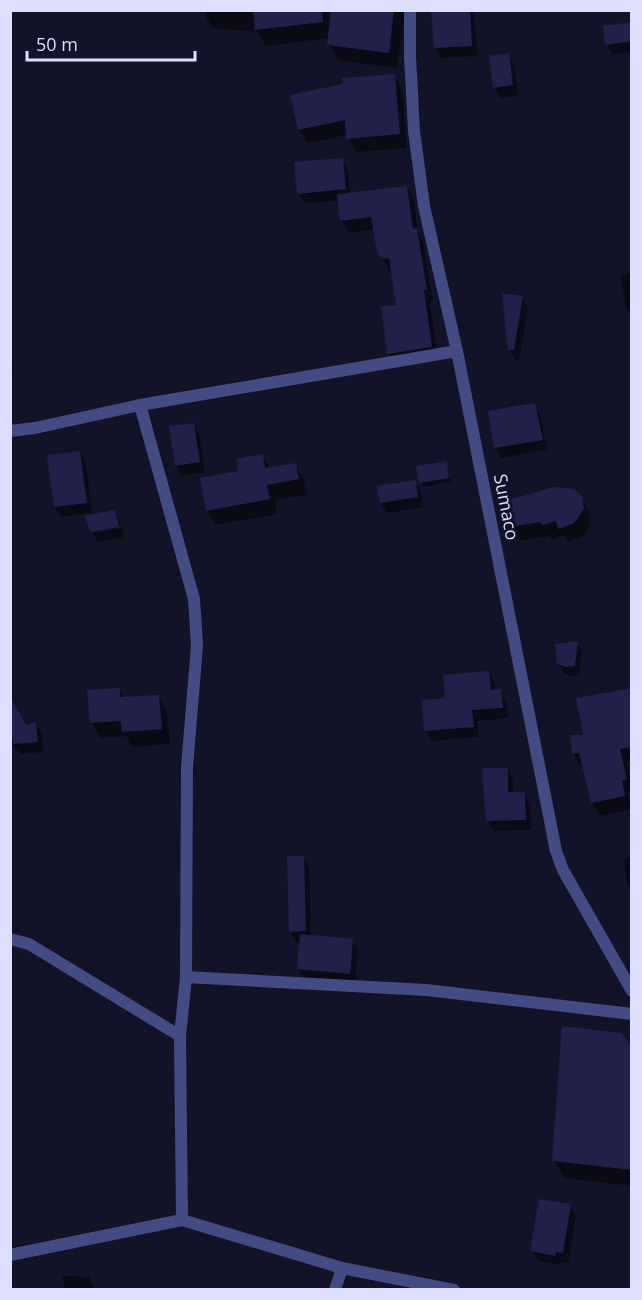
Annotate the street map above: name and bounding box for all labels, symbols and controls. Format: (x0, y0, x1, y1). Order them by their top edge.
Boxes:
scale bar (27, 24, 195, 62)
text: 50 m (36, 32, 78, 56)
street label: Sumaco (489, 472, 525, 542)

